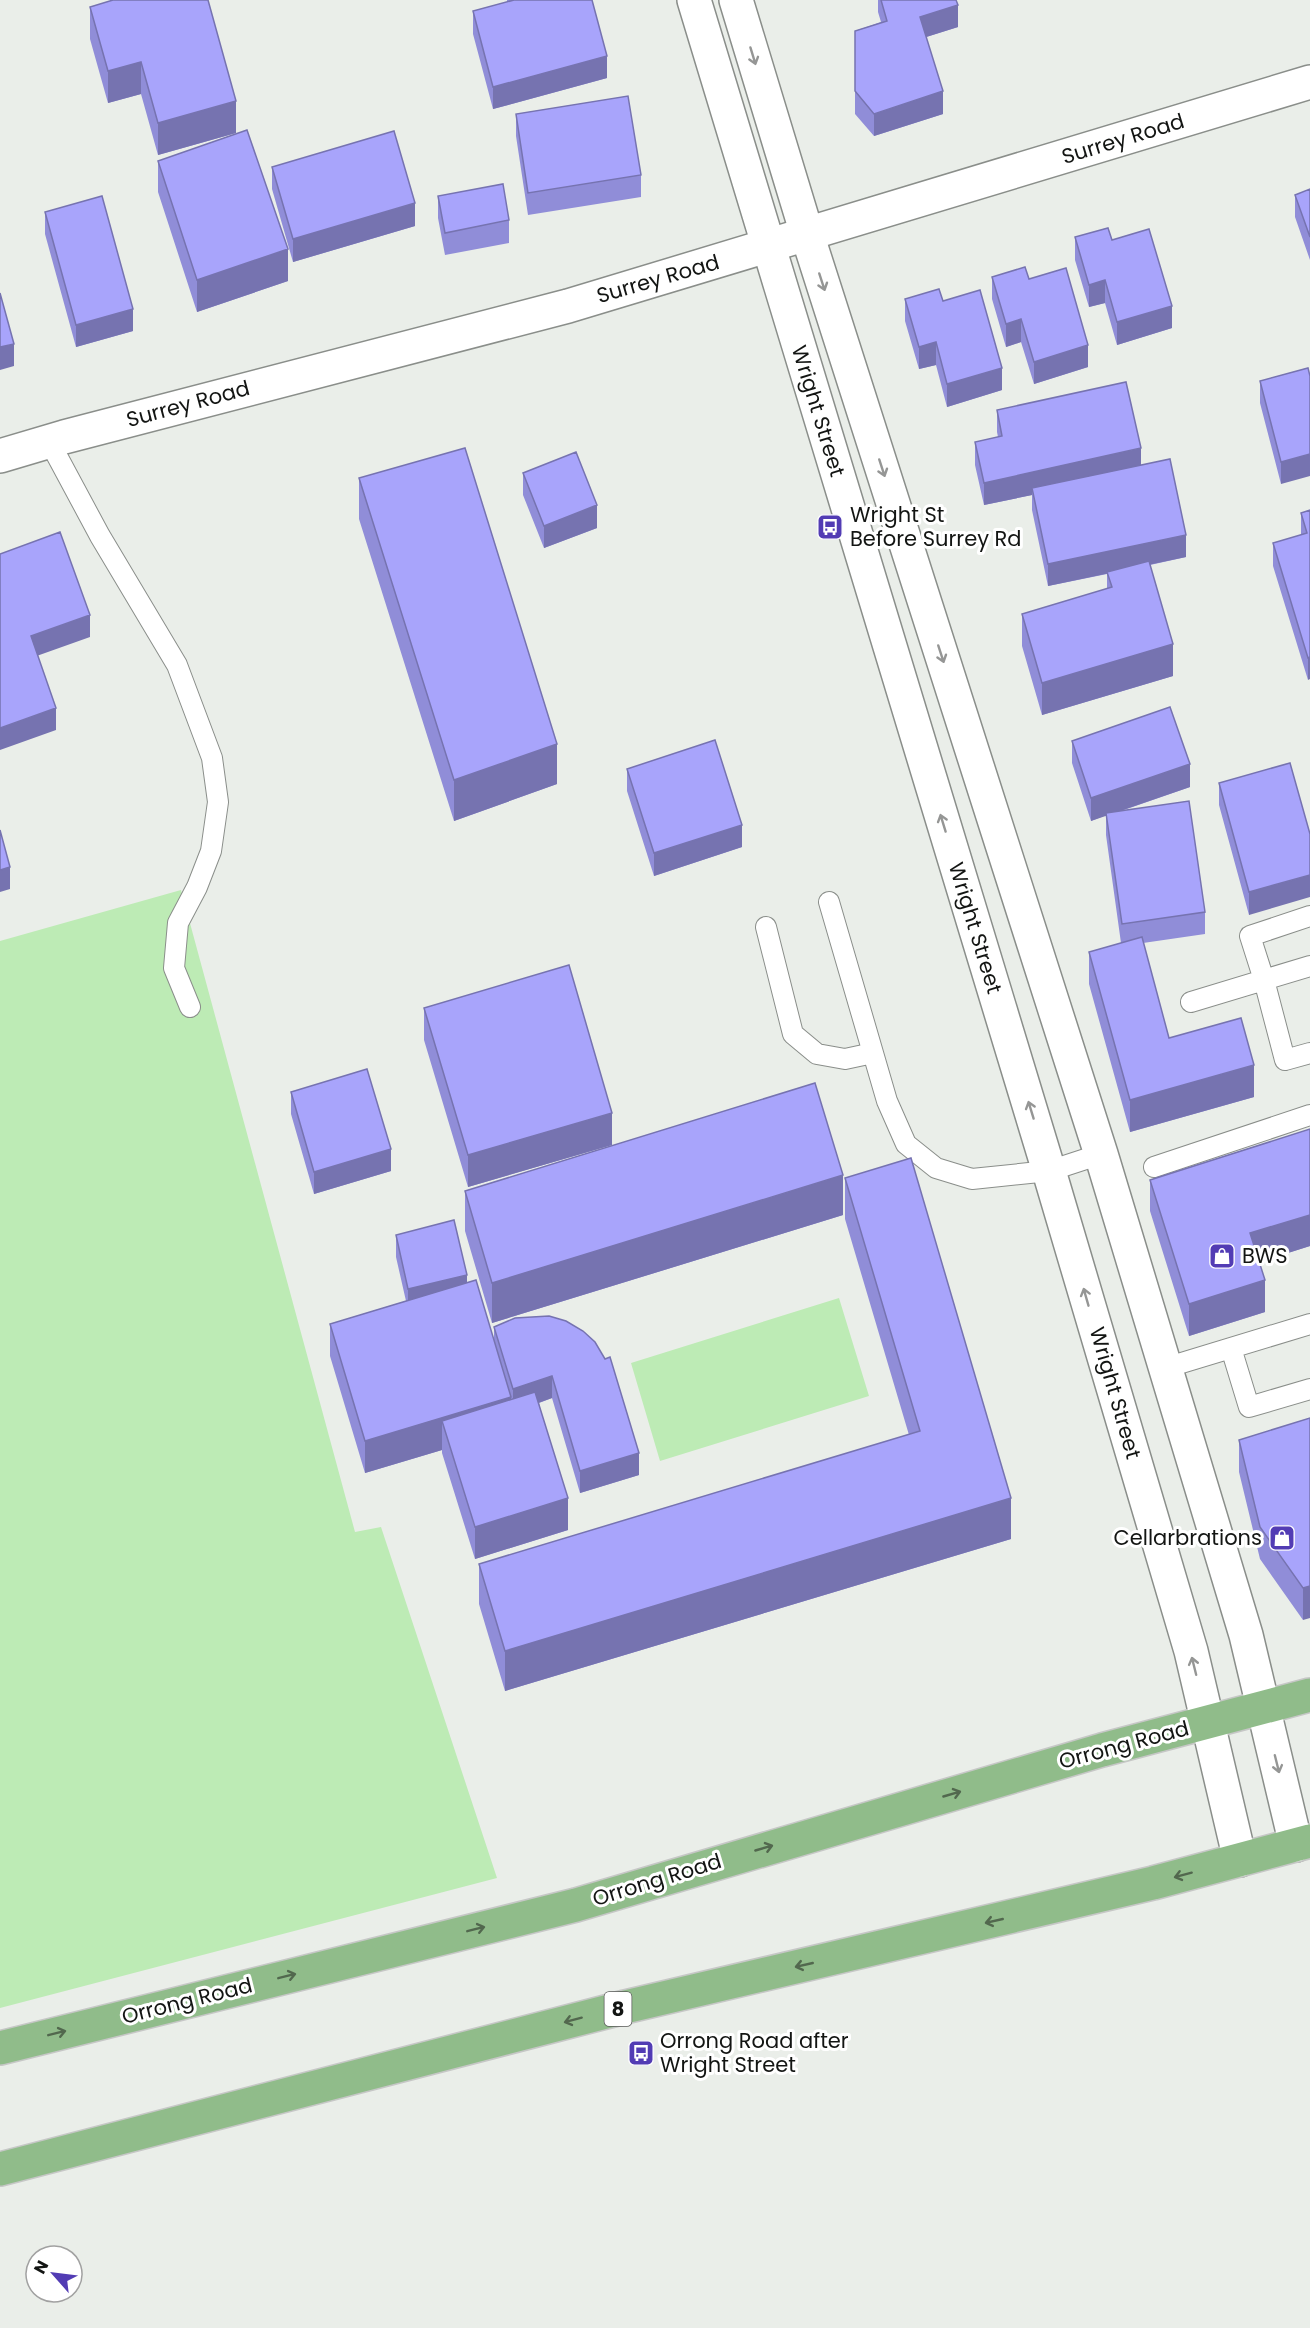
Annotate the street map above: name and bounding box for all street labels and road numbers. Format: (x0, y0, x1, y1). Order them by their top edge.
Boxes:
street label: Surrey Road (1058, 106, 1188, 171)
street label: Surrey Road (593, 247, 723, 310)
street label: Wright Street (785, 342, 852, 480)
street label: Surrey Road (123, 373, 253, 434)
street label: Wright Street (942, 859, 1009, 997)
street label: Wright Street (1083, 1324, 1148, 1462)
street label: Orrong Road (1056, 1713, 1192, 1776)
street label: Orrong Road (589, 1846, 725, 1913)
street label: Orrong Road (119, 1970, 255, 2031)
road number: 8 (604, 1992, 632, 2026)

